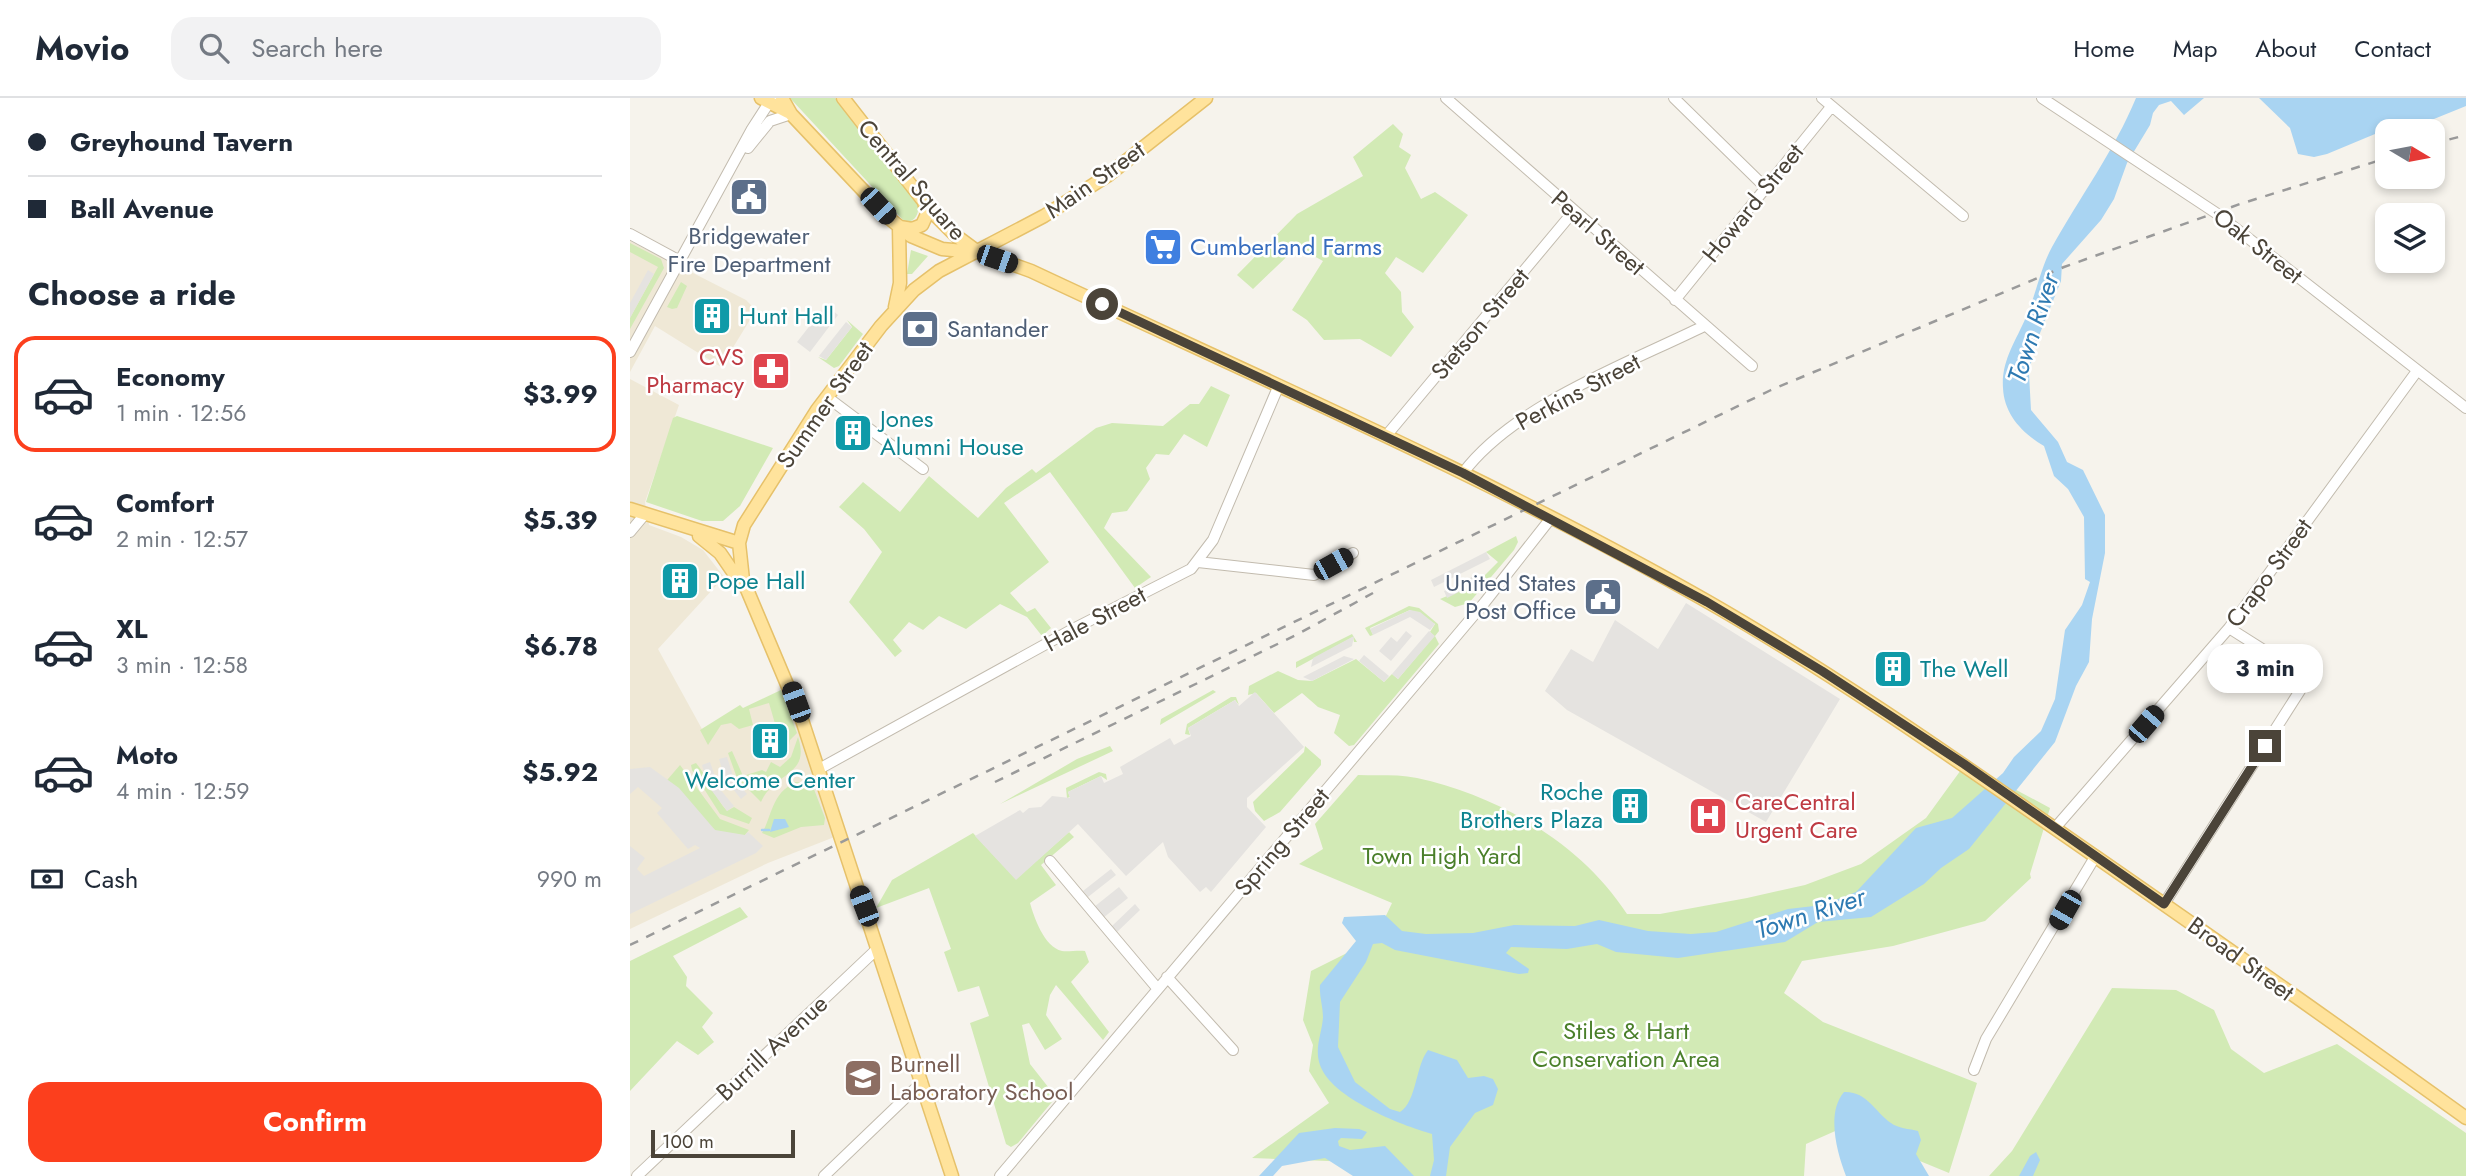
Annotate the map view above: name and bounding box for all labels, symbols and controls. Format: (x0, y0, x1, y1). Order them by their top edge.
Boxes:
search box (171, 17, 661, 80)
text: Movio (35, 25, 129, 72)
icon: search (195, 29, 233, 67)
text: Search here (251, 29, 383, 67)
text: Home (2073, 31, 2135, 66)
text: Map (2173, 31, 2217, 66)
text: About (2255, 31, 2316, 66)
text: Contact (2354, 31, 2431, 66)
street label: Central Square (850, 111, 975, 248)
north arrow (2375, 119, 2445, 189)
map controls (2375, 119, 2445, 273)
text: Greyhound Tavern (70, 123, 293, 161)
street label: Main Street (1038, 132, 1152, 227)
street label: Howard Street (1694, 135, 1812, 270)
public building icon: Bridgewater Fire Department (728, 176, 770, 218)
street label: Pearl Street (1544, 182, 1653, 284)
car (856, 183, 901, 229)
text: Ball Avenue (70, 190, 214, 228)
street label: Oak Street (2206, 199, 2311, 292)
button: layers (2375, 203, 2445, 273)
place label: Bridgewater Fire Department (667, 218, 831, 281)
supermarket icon: Cumberland Farms (1142, 226, 1184, 268)
place label: Cumberland Farms (1190, 229, 1382, 264)
car (974, 242, 1021, 276)
street label: Stetson Street (1422, 260, 1537, 387)
water label: Town River (1997, 267, 2069, 388)
text: Choose a ride (28, 271, 236, 317)
route start (1086, 288, 1118, 320)
building icon: Hunt Hall (691, 295, 733, 337)
place label: Hunt Hall (739, 298, 834, 333)
bank icon: Santander (899, 308, 941, 350)
place label: Santander (947, 311, 1049, 346)
street label: Summer Street (768, 334, 882, 475)
place label: CVS Pharmacy (646, 339, 744, 402)
street label: Perkins Street (1509, 344, 1646, 439)
pharmacy icon: CVS Pharmacy (750, 350, 792, 392)
text: Economy (116, 358, 225, 396)
icon: car (32, 363, 95, 426)
text: $3.99 (523, 375, 598, 413)
text: 1 min · 12:56 (116, 396, 247, 430)
place label: Jones Alumni House (877, 401, 1024, 464)
building icon: Jones Alumni House (832, 412, 874, 454)
text: Comfort (116, 484, 214, 522)
icon: car (32, 489, 95, 552)
text: $5.39 (523, 501, 598, 539)
street label: Crapo Street (2217, 511, 2320, 635)
text: 2 min · 12:57 (116, 522, 248, 556)
car (1310, 545, 1357, 583)
building icon: Pope Hall (659, 560, 701, 602)
place label: Pope Hall (707, 563, 806, 598)
place label: United States Post Office (1445, 565, 1576, 628)
public building icon: United States Post Office (1582, 576, 1624, 618)
street label: Hale Street (1038, 577, 1152, 660)
text: XL (116, 610, 148, 648)
icon: car (32, 615, 95, 678)
text: $6.78 (524, 627, 598, 665)
callout: 3 min (2207, 644, 2323, 694)
text: 3 min · 12:58 (116, 648, 248, 682)
building icon: The Well (1872, 648, 1914, 690)
place label: The Well (1920, 651, 2009, 686)
text: 3 min (2235, 651, 2295, 685)
car (779, 679, 814, 725)
car (2125, 701, 2168, 747)
building icon: Welcome Center (749, 720, 791, 762)
route end (2249, 730, 2281, 762)
text: Moto (116, 736, 178, 774)
icon: car (32, 741, 95, 804)
text: $5.92 (522, 753, 598, 791)
place label: Welcome Center (685, 762, 856, 797)
text: 4 min · 12:59 (116, 774, 250, 808)
place label: Roche Brothers Plaza (1460, 774, 1603, 837)
street label: Spring Street (1226, 780, 1338, 904)
place label: CareCentral Urgent Care (1735, 784, 1858, 847)
building icon: Roche Brothers Plaza (1609, 785, 1651, 827)
hospital icon: CareCentral Urgent Care (1687, 795, 1729, 837)
park label: Town High Yard (1362, 838, 1522, 873)
icon: cash (28, 860, 66, 898)
text: Cash (84, 860, 138, 898)
text: 990 m (537, 862, 602, 896)
water label: Town River (1750, 877, 1871, 949)
car (847, 883, 882, 929)
car (2046, 887, 2085, 933)
street label: Broad Street (2181, 908, 2302, 1009)
street label: Burrill Avenue (708, 987, 835, 1109)
park label: Stiles & Hart Conservation Area (1532, 1013, 1720, 1076)
place label: Burnell Laboratory School (890, 1046, 1073, 1109)
school or university icon: Burnell Laboratory School (842, 1057, 884, 1099)
button: Confirm (28, 1082, 602, 1162)
scale bar (651, 1127, 794, 1159)
text: 100 m (662, 1128, 714, 1155)

